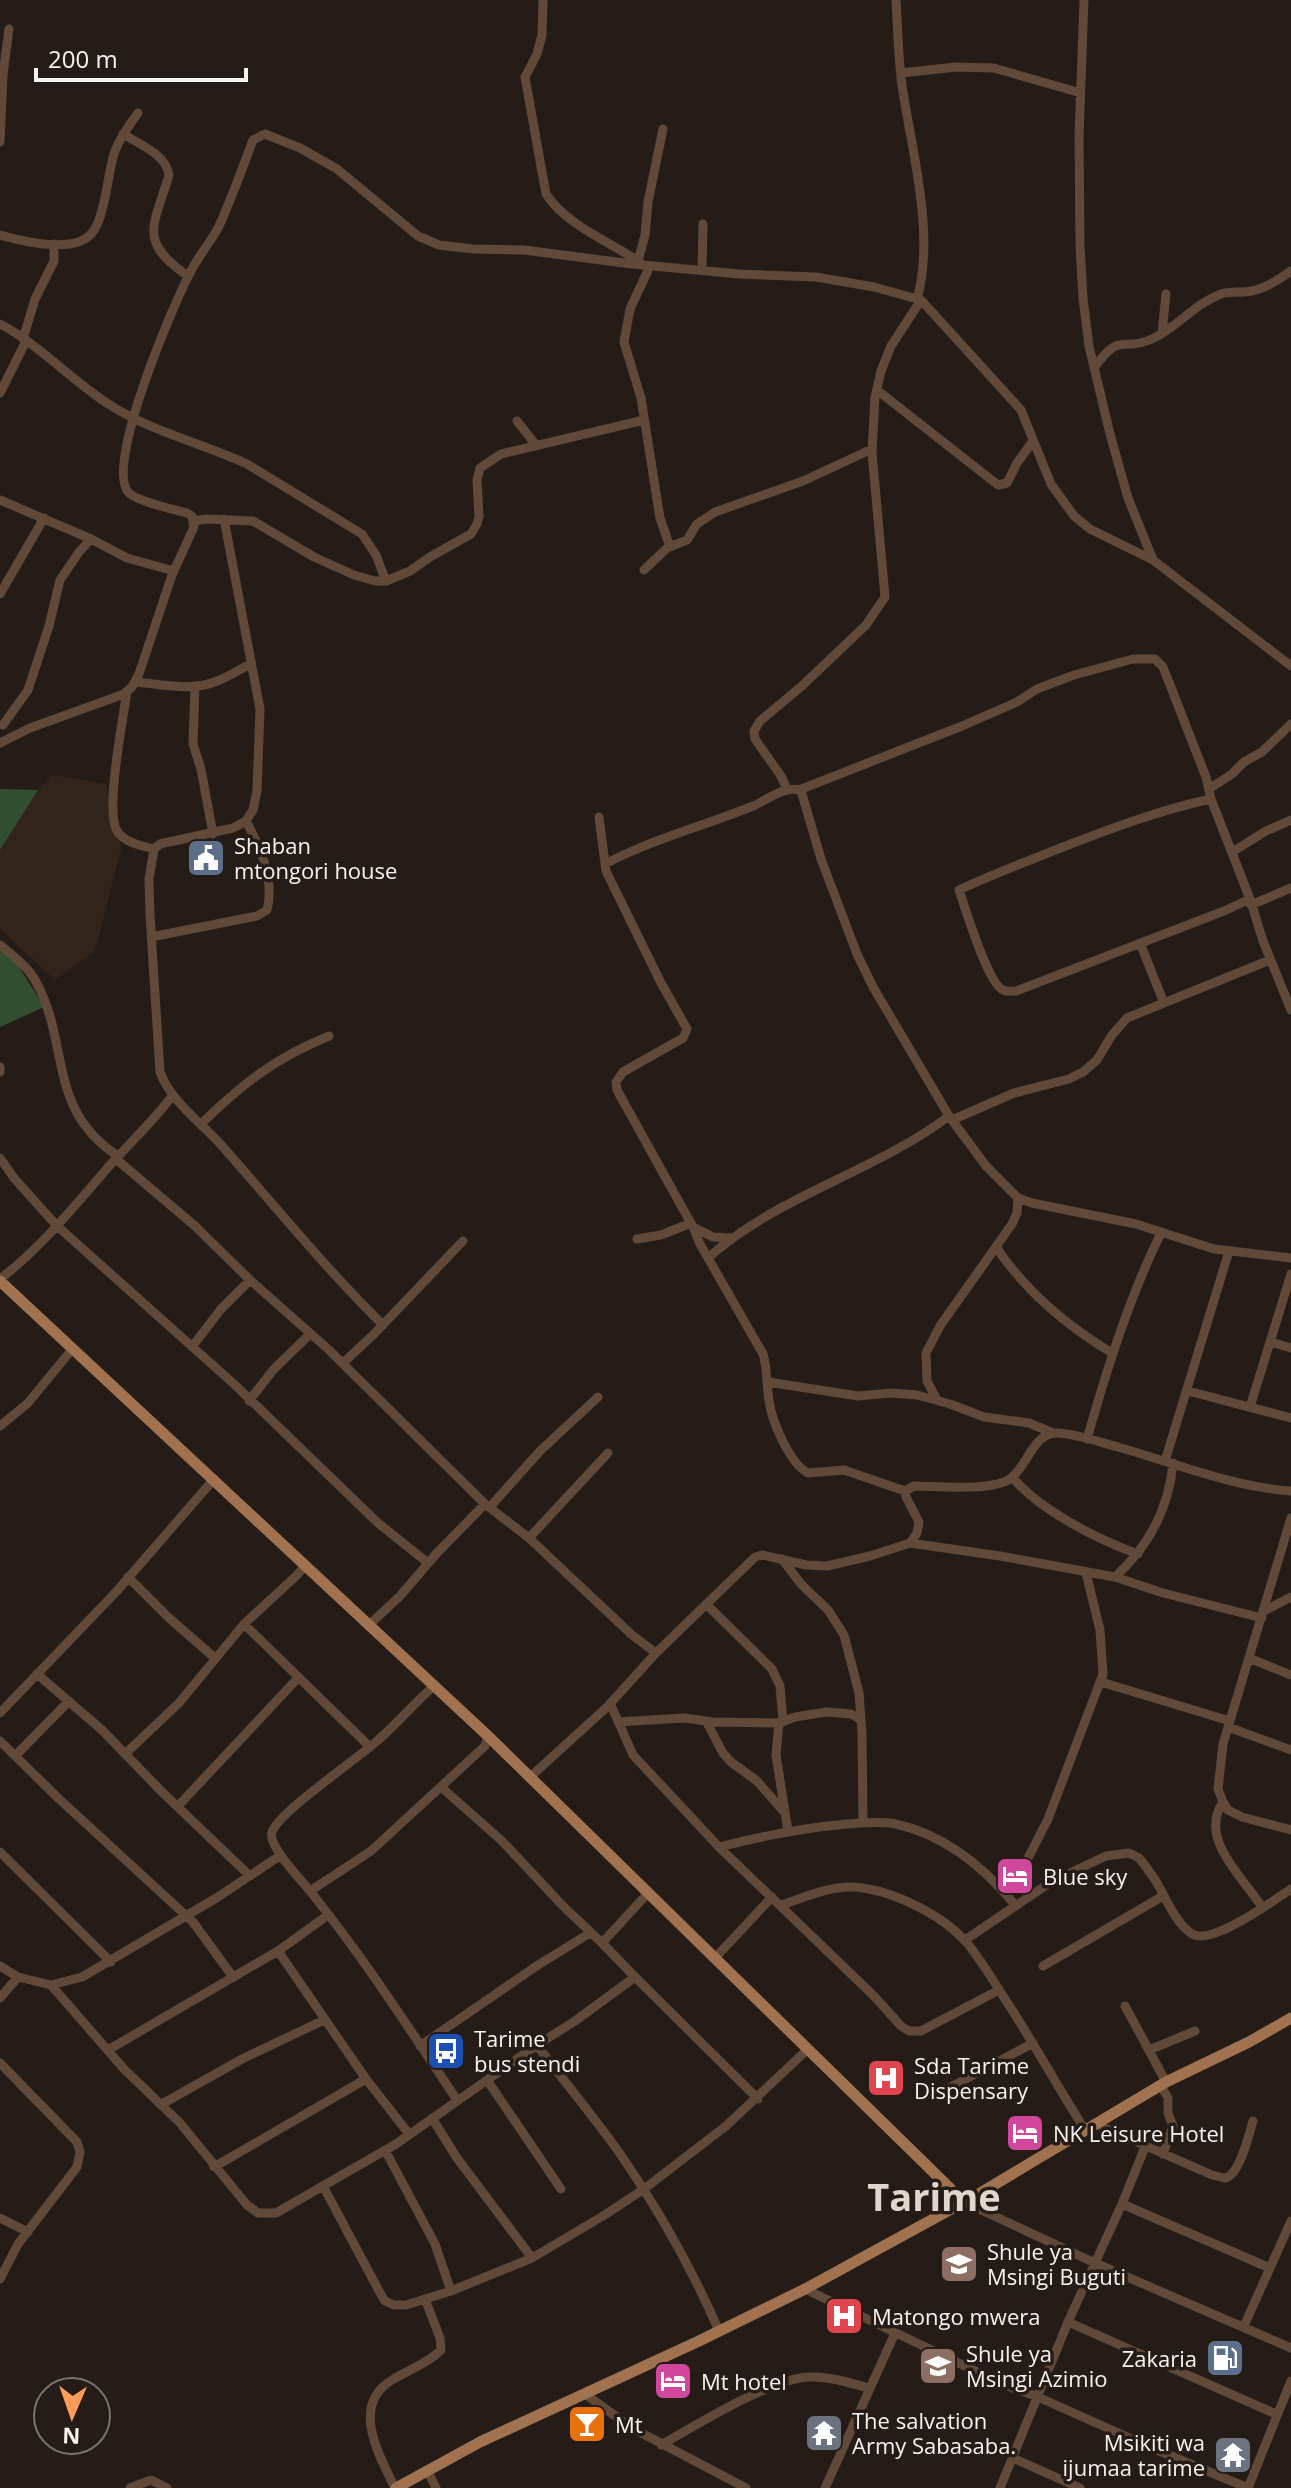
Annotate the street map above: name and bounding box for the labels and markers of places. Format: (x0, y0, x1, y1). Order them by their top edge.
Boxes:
place label: Shaban mtongori house (234, 830, 397, 885)
public building icon: Shaban mtongori house (185, 837, 227, 879)
hotel icon: Blue sky (994, 1855, 1036, 1897)
place label: Blue sky (1043, 1861, 1128, 1891)
place label: Tarime bus stendi (474, 2023, 580, 2078)
bus stop icon: Tarime bus stendi (425, 2030, 467, 2072)
place label: Sda Tarime Dispensary (914, 2050, 1029, 2105)
hospital icon: Sda Tarime Dispensary (865, 2057, 907, 2099)
hotel icon: NK Leisure Hotel (1004, 2112, 1046, 2154)
place label: NK Leisure Hotel (1053, 2118, 1224, 2148)
place label: Shule ya Msingi Buguti (987, 2236, 1126, 2291)
school or university icon: Shule ya Msingi Buguti (938, 2243, 980, 2285)
hospital icon: Matongo mwera (823, 2295, 865, 2337)
place label: Matongo mwera (872, 2301, 1040, 2331)
fuel station icon: Zakaria (1204, 2337, 1246, 2379)
place label: Shule ya Msingi Azimio (966, 2338, 1107, 2393)
place label: Zakaria (1122, 2343, 1197, 2373)
school or university icon: Shule ya Msingi Azimio (917, 2345, 959, 2387)
hotel icon: Mt hotel (652, 2360, 694, 2402)
place label: Mt hotel (701, 2366, 787, 2396)
bar icon: Mt (566, 2403, 608, 2445)
place label: The salvation Army Sabasaba. (852, 2405, 1016, 2460)
place label: Mt (615, 2409, 643, 2439)
temple icon: The salvation Army Sabasaba. (803, 2412, 845, 2454)
place label: Msikiti wa ijumaa tarime (1063, 2427, 1205, 2482)
temple icon: Msikiti wa ijumaa tarime (1212, 2434, 1254, 2476)

